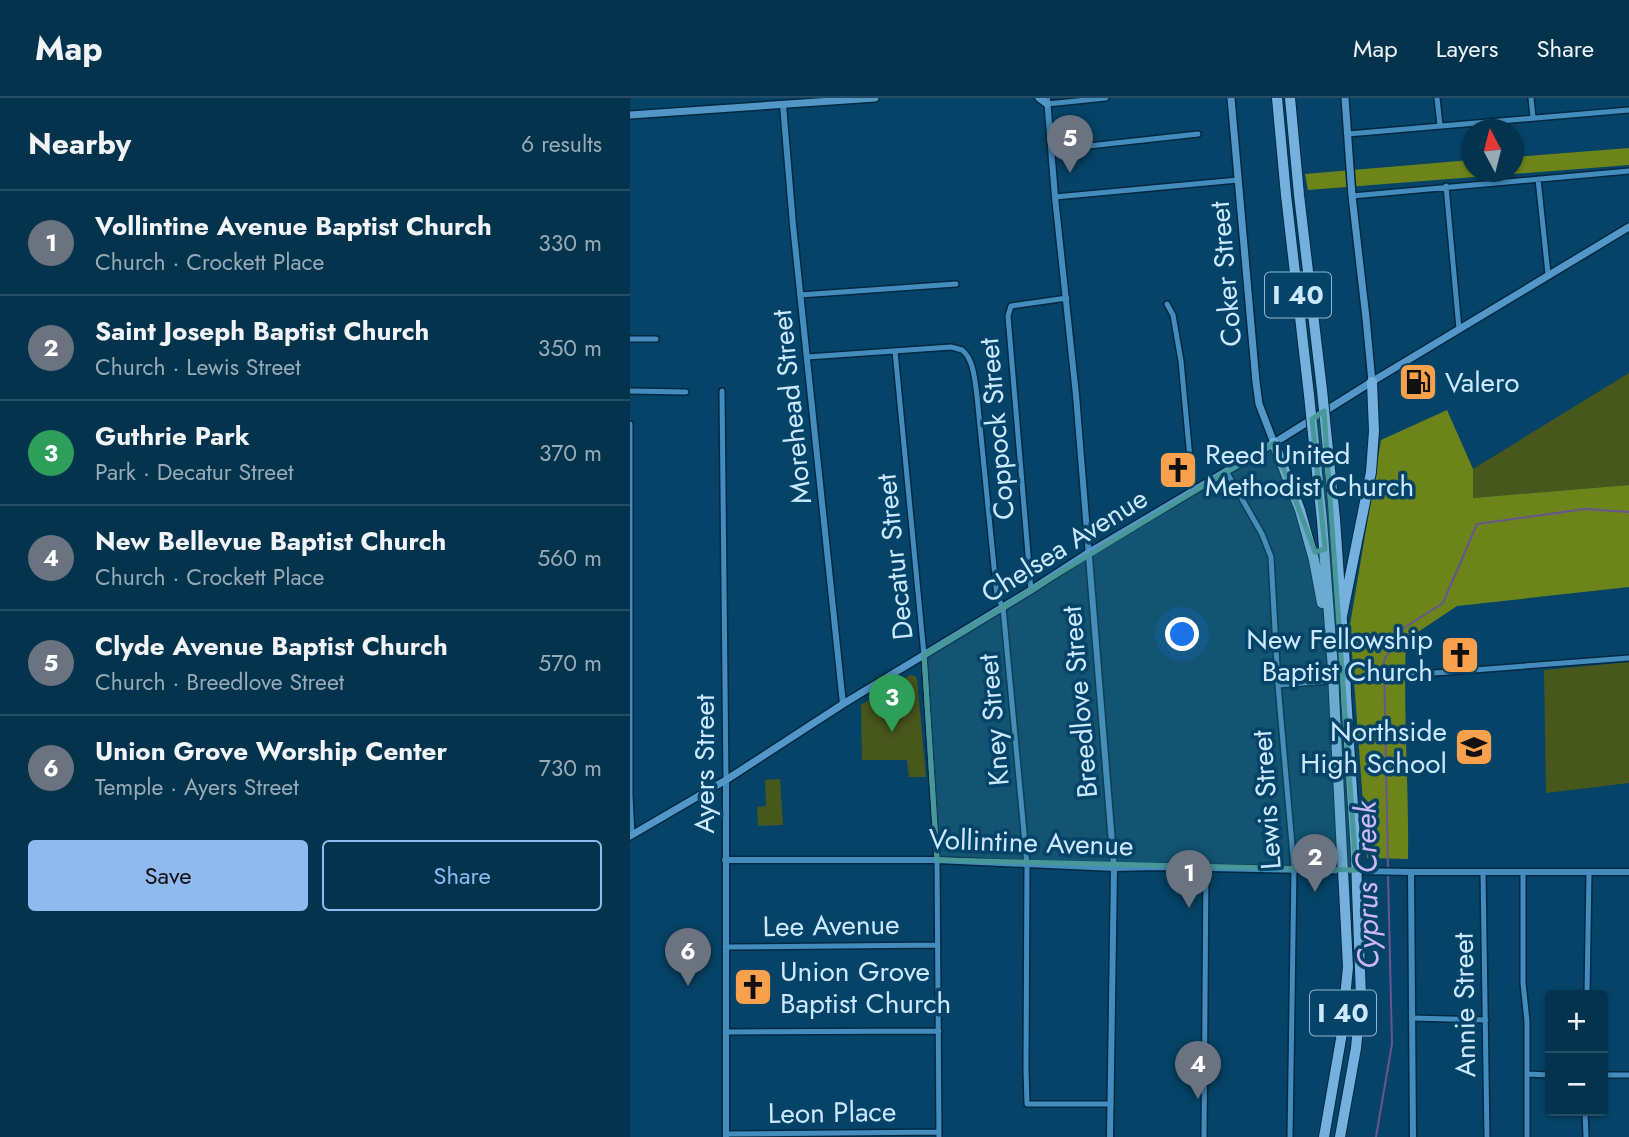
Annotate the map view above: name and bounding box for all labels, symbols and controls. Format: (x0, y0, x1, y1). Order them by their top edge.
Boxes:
text: Map (35, 25, 103, 72)
text: Map (1353, 31, 1398, 66)
text: Layers (1436, 31, 1498, 66)
text: Share (1536, 31, 1594, 66)
pin: 5 (1047, 115, 1093, 173)
north arrow (1461, 119, 1524, 182)
text: Nearby (28, 122, 131, 165)
text: 6 results (521, 127, 602, 161)
street label: Coker Street (1199, 199, 1252, 348)
text: Vollintine Avenue Baptist Church (95, 207, 492, 245)
text: 1 (45, 226, 57, 260)
text: 330 m (538, 226, 602, 260)
text: Church · Crockett Place (95, 245, 324, 279)
road number: I 40 (1265, 272, 1331, 318)
street label: Morehead Street (761, 307, 822, 506)
text: Saint Joseph Baptist Church (95, 312, 429, 350)
text: 2 (43, 331, 59, 365)
text: 350 m (538, 331, 602, 365)
street label: Coppock Street (968, 336, 1025, 522)
text: Church · Lewis Street (95, 350, 301, 384)
fuel station icon: Valero (1397, 361, 1439, 403)
place label: Valero (1445, 362, 1519, 403)
text: Guthrie Park (95, 417, 250, 455)
place label: Reed United Methodist Church (1205, 434, 1414, 507)
text: 3 (44, 436, 58, 470)
text: 370 m (539, 436, 602, 470)
church icon: Reed United Methodist Church (1157, 449, 1199, 491)
text: Park · Decatur Street (95, 455, 294, 489)
street label: Decatur Street (865, 472, 924, 642)
street label: Chelsea Avenue (973, 478, 1156, 613)
text: New Bellevue Baptist Church (95, 522, 446, 560)
text: 4 (43, 541, 59, 575)
text: 560 m (537, 541, 602, 575)
text: Church · Crockett Place (95, 560, 324, 594)
street label: Breedlove Street (1051, 604, 1108, 800)
your location (1165, 617, 1199, 651)
place label: New Fellowship Baptist Church (1246, 619, 1433, 692)
text: Clyde Avenue Baptist Church (95, 627, 448, 665)
church icon: New Fellowship Baptist Church (1439, 634, 1481, 676)
text: 5 (44, 646, 58, 680)
text: 570 m (538, 646, 602, 680)
street label: Kney Street (967, 652, 1020, 788)
text: Church · Breedlove Street (95, 665, 344, 699)
pin: 3 (869, 674, 915, 732)
street label: Ayers Street (684, 694, 725, 834)
place label: Northside High School (1300, 711, 1447, 784)
school or university icon: Northside High School (1453, 726, 1495, 768)
street label: Lewis Street (1241, 729, 1292, 871)
text: Union Grove Worship Center (95, 732, 447, 770)
text: 6 (43, 751, 59, 785)
text: 730 m (539, 751, 602, 785)
text: Temple · Ayers Street (95, 770, 299, 804)
water label: Cyprus Creek (1344, 800, 1389, 969)
street label: Vollintine Avenue (928, 818, 1134, 867)
pin: 2 (1292, 834, 1338, 892)
button: Save (28, 840, 308, 911)
button: Share (322, 840, 602, 911)
pin: 1 (1166, 850, 1212, 908)
street label: Lee Avenue (762, 904, 900, 947)
pin: 6 (665, 928, 711, 986)
street label: Annie Street (1443, 932, 1486, 1078)
place label: Union Grove Baptist Church (780, 951, 951, 1024)
church icon: Union Grove Baptist Church (732, 966, 774, 1008)
map controls (1545, 990, 1608, 1116)
button: + (1545, 990, 1608, 1053)
road number: I 40 (1310, 991, 1376, 1036)
pin: 4 (1175, 1041, 1221, 1099)
button: − (1545, 1053, 1608, 1116)
street label: Leon Place (767, 1091, 897, 1134)

